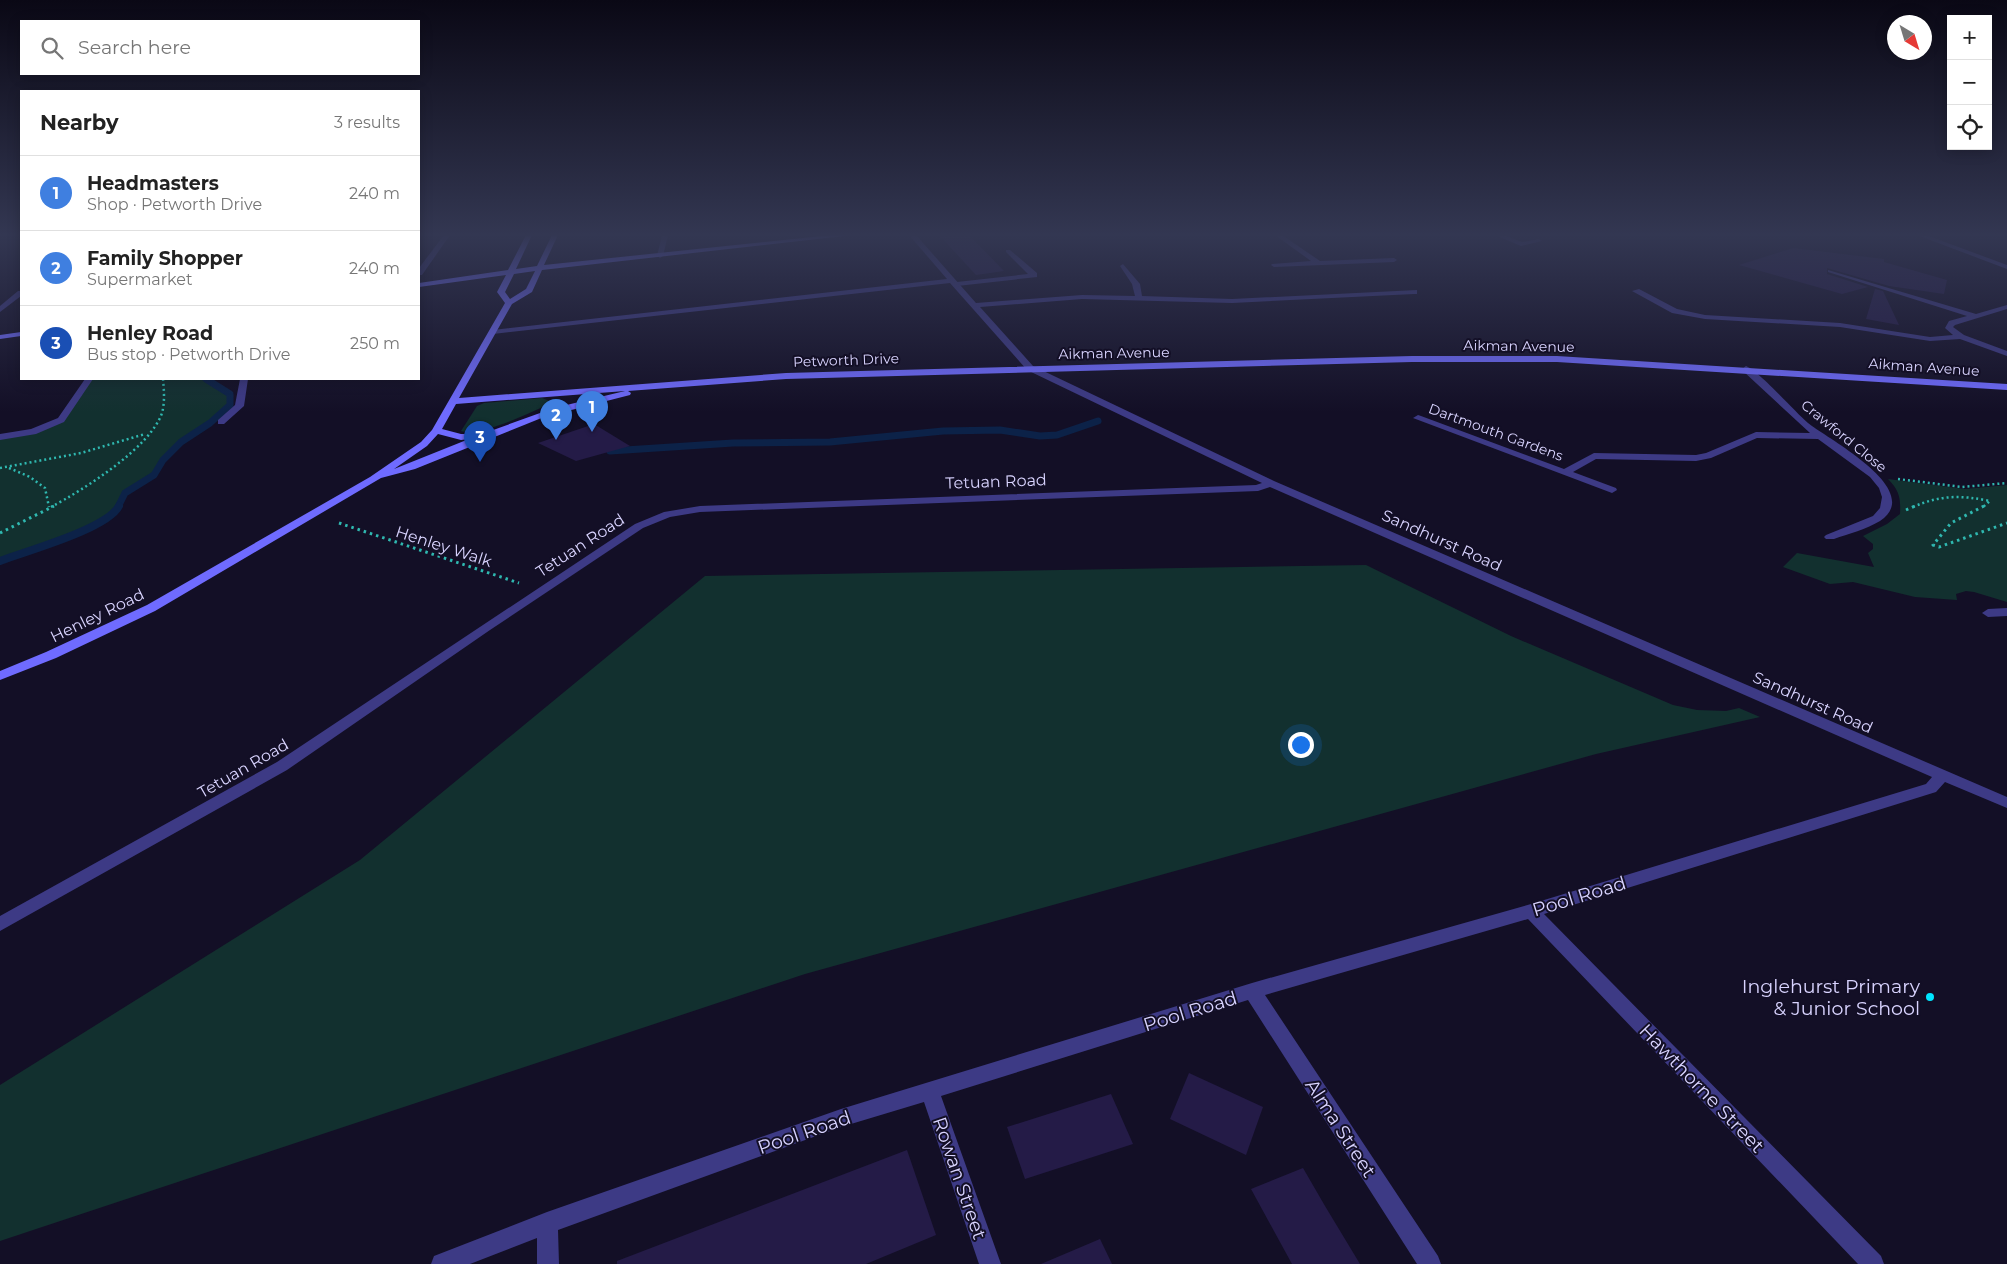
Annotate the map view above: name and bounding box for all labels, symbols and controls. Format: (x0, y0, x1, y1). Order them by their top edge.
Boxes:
north arrow (1887, 15, 1932, 60)
map controls (1947, 15, 1992, 150)
button: + (1947, 15, 1992, 60)
search box (20, 20, 420, 75)
icon: search (38, 34, 66, 62)
text: Search here (78, 36, 191, 59)
button: − (1947, 60, 1992, 105)
button: locate (1947, 105, 1992, 150)
text: Nearby (40, 110, 119, 135)
text: 3 results (334, 113, 400, 132)
text: Headmasters (87, 172, 219, 195)
text: 1 (53, 184, 59, 203)
text: 240 m (349, 184, 400, 203)
text: Shop · Petworth Drive (87, 195, 262, 214)
text: Family Shopper (87, 247, 243, 270)
text: 2 (51, 259, 61, 278)
text: 240 m (349, 259, 400, 278)
text: Supermarket (87, 270, 193, 289)
text: Henley Road (87, 322, 213, 345)
text: 3 (51, 334, 61, 353)
text: 250 m (350, 334, 400, 353)
street label: Aikman Avenue (1463, 336, 1575, 356)
street label: Aikman Avenue (1058, 343, 1170, 363)
text: Bus stop · Petworth Drive (87, 345, 290, 364)
street label: Petworth Drive (793, 349, 899, 371)
street label: Aikman Avenue (1868, 354, 1980, 380)
pin: 1 (576, 391, 608, 432)
street label: Crawford Close (1797, 396, 1891, 476)
pin: 2 (540, 399, 572, 440)
street label: Dartmouth Gardens (1426, 399, 1566, 465)
pin: 3 (464, 421, 496, 462)
street label: Tetuan Road (945, 470, 1047, 493)
street label: Sandhurst Road (1379, 505, 1505, 575)
street label: Tetuan Road (533, 510, 628, 581)
street label: Henley Walk (393, 522, 495, 571)
street label: Henley Road (47, 585, 147, 646)
street label: Sandhurst Road (1750, 667, 1876, 737)
your location (1288, 732, 1314, 758)
street label: Tetuan Road (195, 735, 292, 802)
street label: Pool Road (1529, 871, 1629, 922)
place label: Inglehurst Primary & Junior School (1742, 975, 1921, 1020)
street label: Pool Road (1140, 986, 1240, 1037)
marker: Inglehurst Primary & Junior School (1924, 991, 1936, 1003)
street label: Hawthorne Street (1634, 1019, 1769, 1158)
street label: Alma Street (1300, 1075, 1381, 1182)
street label: Pool Road (755, 1106, 854, 1159)
street label: Rowan Street (928, 1114, 991, 1243)

